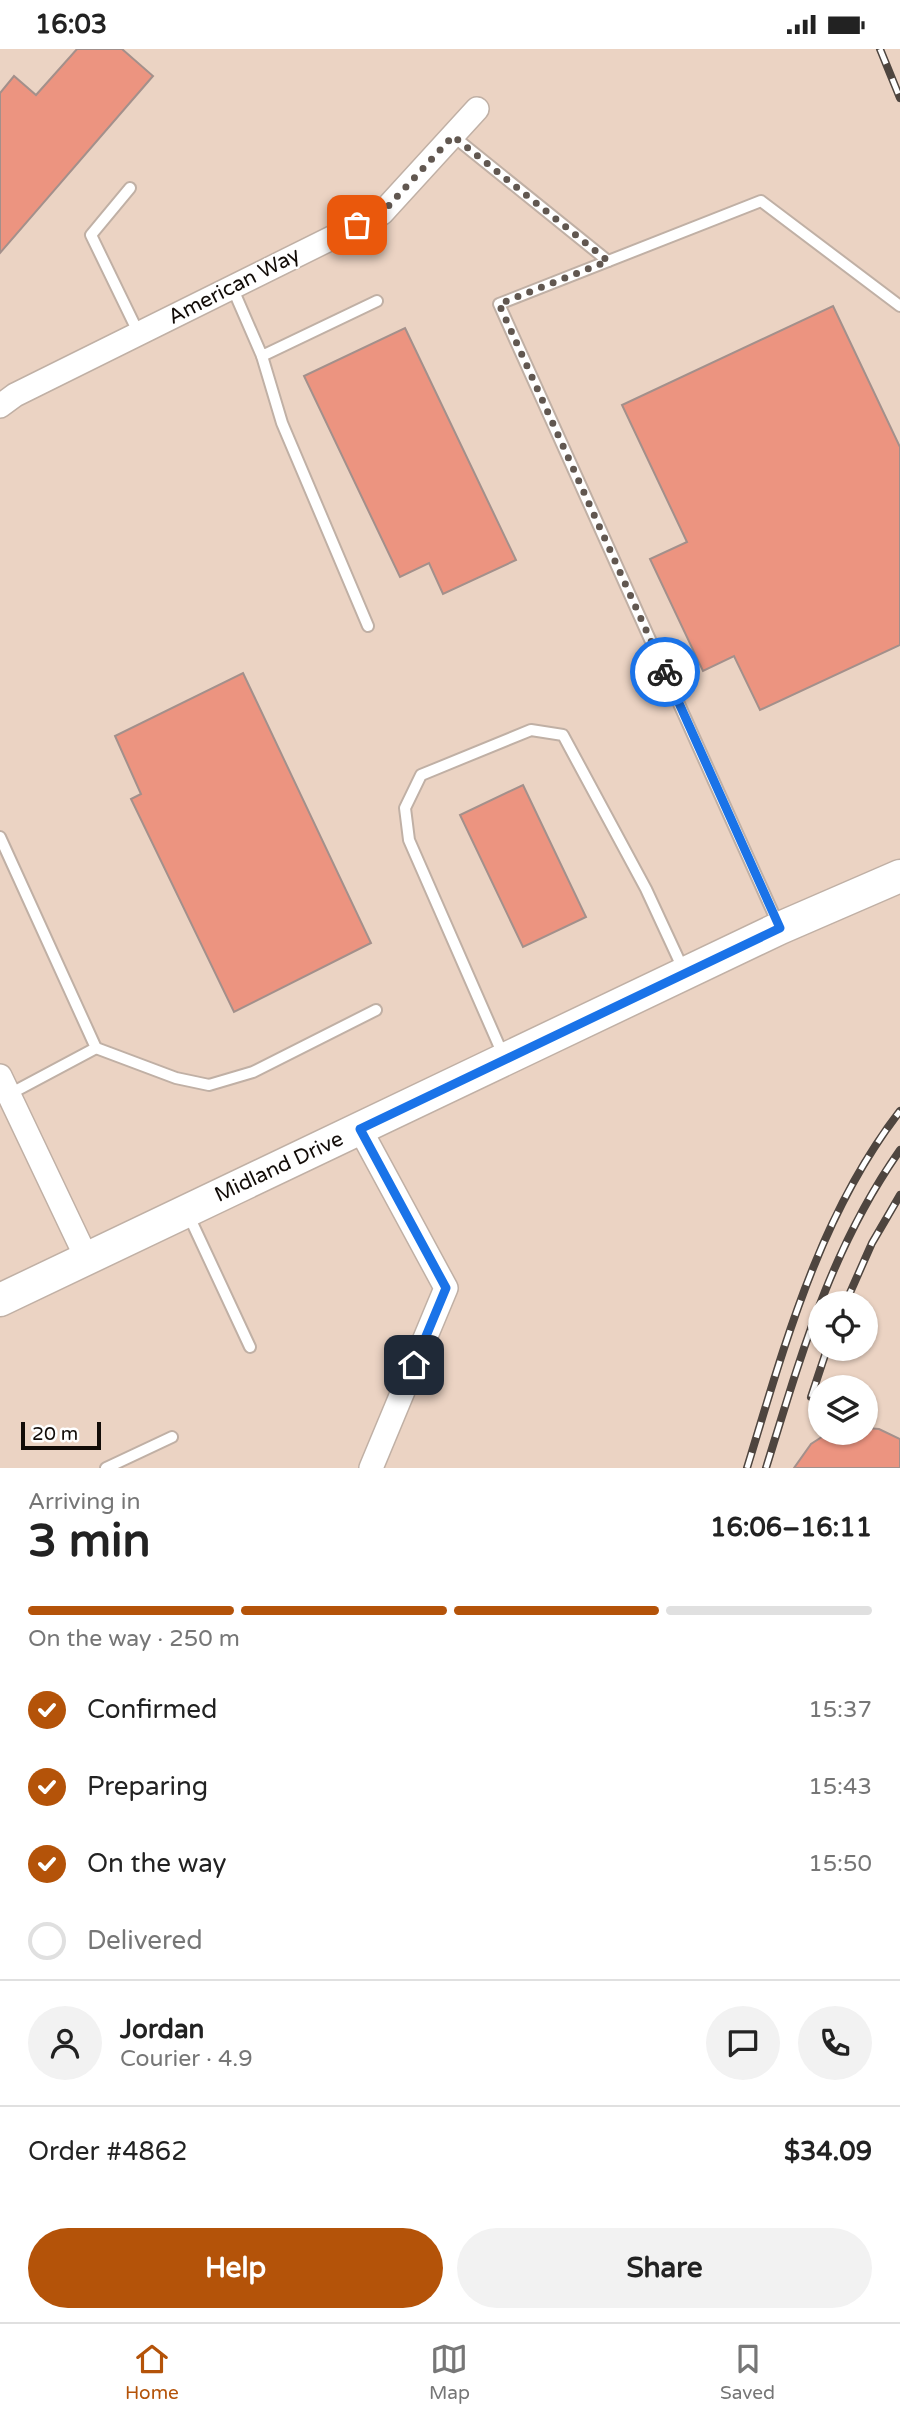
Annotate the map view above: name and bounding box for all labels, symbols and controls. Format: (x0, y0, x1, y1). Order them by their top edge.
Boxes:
text: 16:03 (35, 9, 107, 40)
pin (327, 195, 387, 255)
icon: bag (338, 206, 376, 244)
street label: American Way (164, 242, 304, 330)
courier (630, 637, 700, 707)
icon: bike (646, 653, 684, 691)
street label: Midland Drive (211, 1126, 347, 1208)
map controls (808, 1291, 878, 1445)
button: locate (808, 1291, 878, 1361)
pin (384, 1335, 444, 1395)
icon: home (395, 1346, 433, 1384)
button: layers (808, 1375, 878, 1445)
scale bar (21, 1419, 102, 1451)
text: 20 m (32, 1423, 78, 1445)
text: Arriving in (28, 1488, 141, 1516)
text: 16:06–16:11 (710, 1512, 872, 1543)
text: 3 min (28, 1514, 151, 1569)
text: On the way · 250 m (28, 1625, 240, 1653)
icon: check (28, 1691, 66, 1729)
text: Confirmed (87, 1694, 217, 1725)
text: 15:37 (808, 1696, 872, 1724)
icon: check (28, 1768, 66, 1806)
text: Preparing (87, 1771, 208, 1802)
text: 15:43 (808, 1773, 872, 1801)
icon: check (28, 1845, 66, 1883)
text: On the way (87, 1848, 227, 1879)
text: 15:50 (808, 1850, 872, 1878)
text: Delivered (87, 1925, 203, 1956)
button: person (28, 2006, 102, 2080)
button: chat (706, 2006, 780, 2080)
button: phone (798, 2006, 872, 2080)
text: Jordan (120, 2014, 204, 2045)
text: Courier · 4.9 (120, 2045, 253, 2073)
text: Order #4862 (28, 2136, 188, 2167)
text: $34.09 (784, 2136, 872, 2167)
button: Help (28, 2228, 443, 2308)
button: Share (457, 2228, 872, 2308)
tab: Home (125, 2340, 179, 2404)
tab: Map (429, 2340, 470, 2404)
tab: Saved (720, 2340, 775, 2404)

